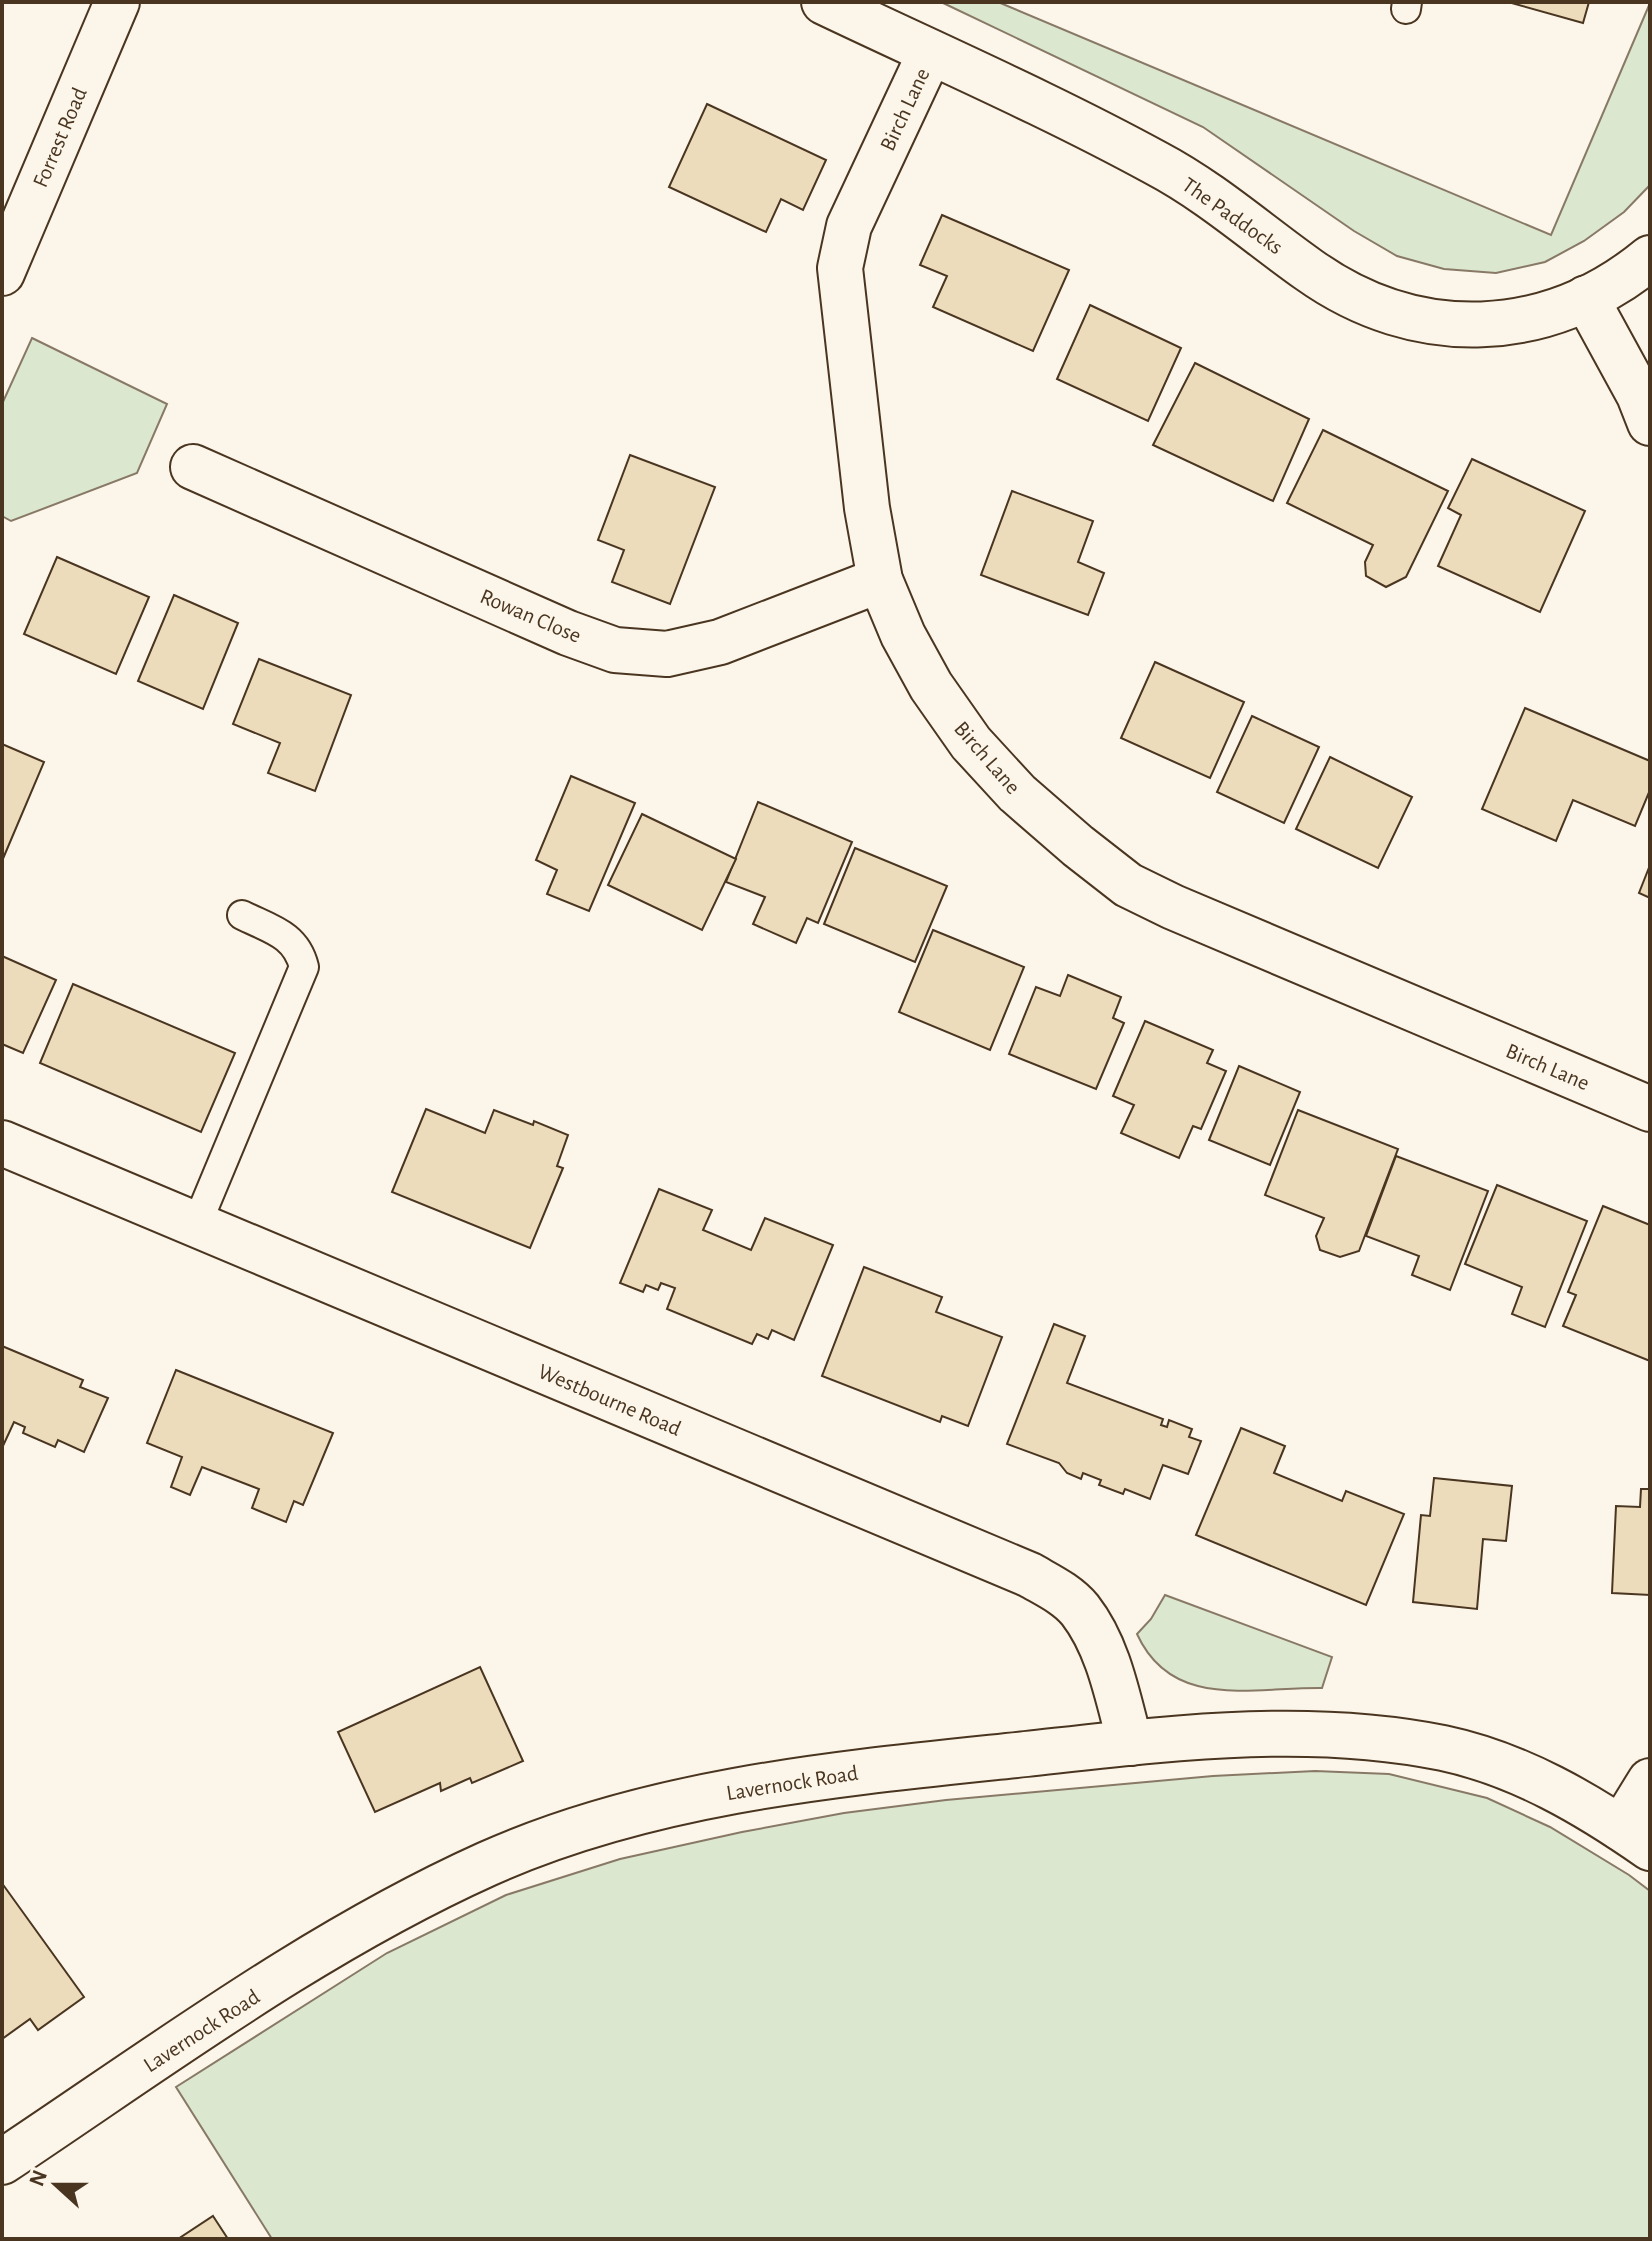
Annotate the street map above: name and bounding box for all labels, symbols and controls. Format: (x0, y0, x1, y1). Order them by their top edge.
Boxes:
street label: Birch Lane (876, 65, 934, 154)
street label: Forrest Road (29, 84, 91, 191)
street label: The Paddocks (1178, 173, 1287, 258)
street label: Rowan Close (477, 585, 584, 647)
street label: Birch Lane (950, 717, 1025, 798)
street label: Birch Lane (1503, 1040, 1593, 1094)
street label: Westbourne Road (535, 1360, 684, 1440)
street label: Lavernock Road (725, 1762, 860, 1804)
street label: Lavernock Road (140, 1985, 263, 2076)
north arrow (16, 2145, 96, 2225)
text: N (25, 2167, 51, 2189)

